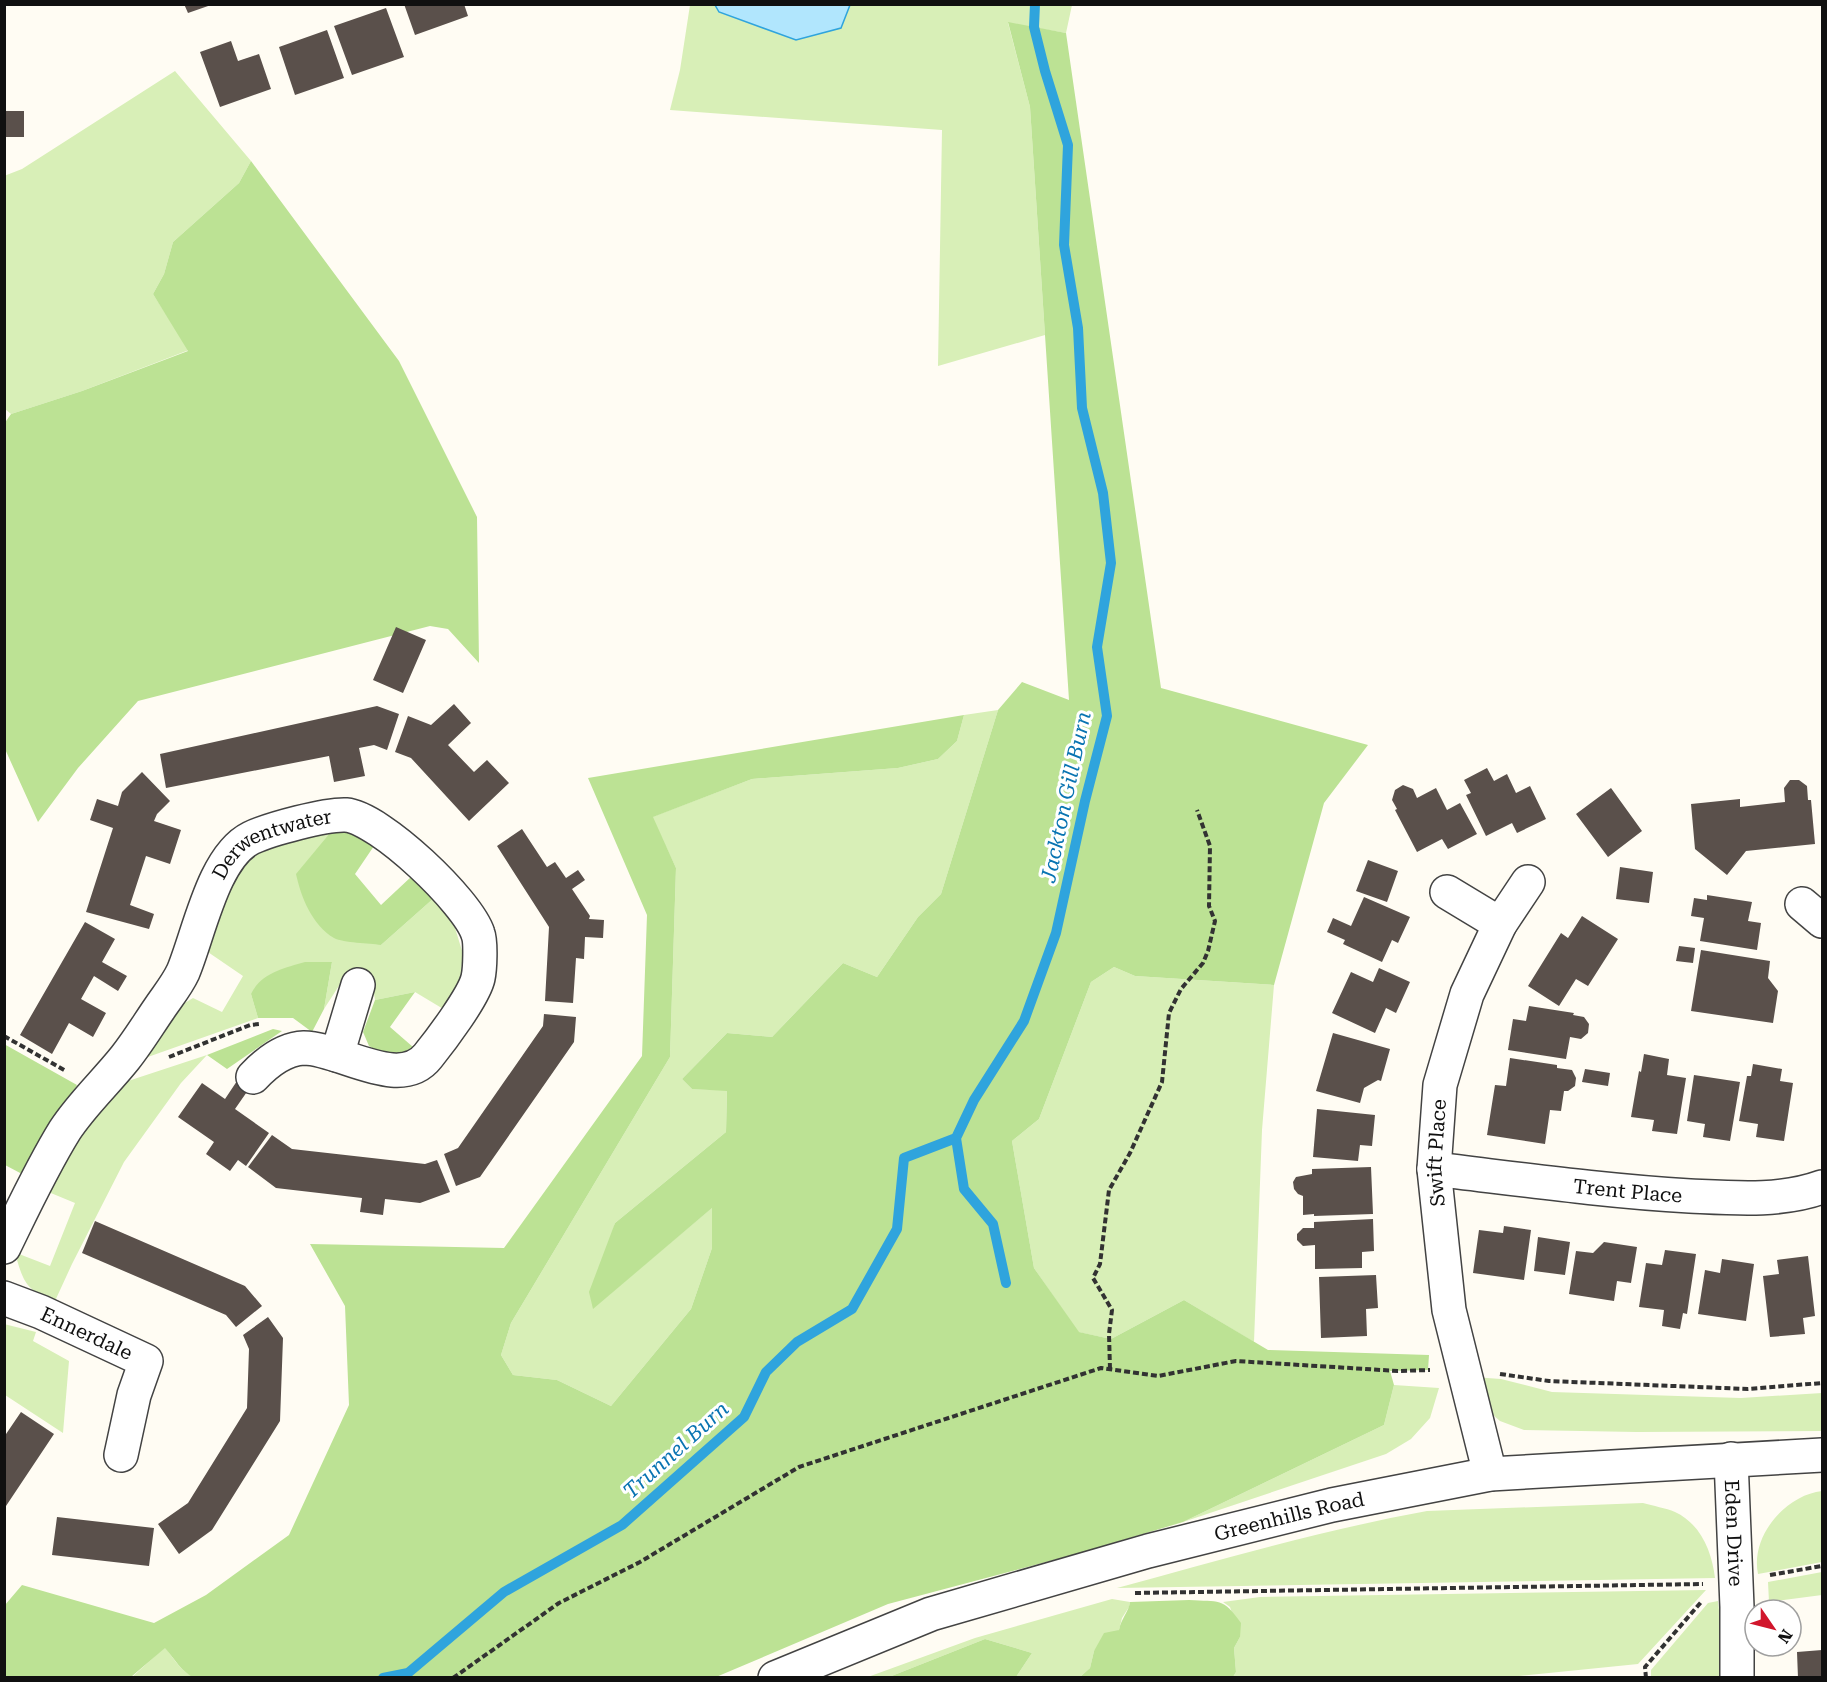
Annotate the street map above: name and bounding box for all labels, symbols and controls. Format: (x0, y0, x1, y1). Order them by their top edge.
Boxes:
water label: Jackton Gill Burn (1036, 709, 1096, 886)
street label: Derwentwater (207, 804, 333, 883)
street label: Swift Place (1422, 1098, 1451, 1208)
street label: Trent Place (1572, 1174, 1683, 1208)
street label: Ennerdale (37, 1302, 136, 1365)
water label: Trunnel Burn (619, 1397, 733, 1503)
street label: Eden Drive (1720, 1479, 1748, 1587)
street label: Greenhills Road (1212, 1487, 1367, 1546)
north arrow (1743, 1598, 1803, 1658)
text: N (1774, 1626, 1796, 1647)

